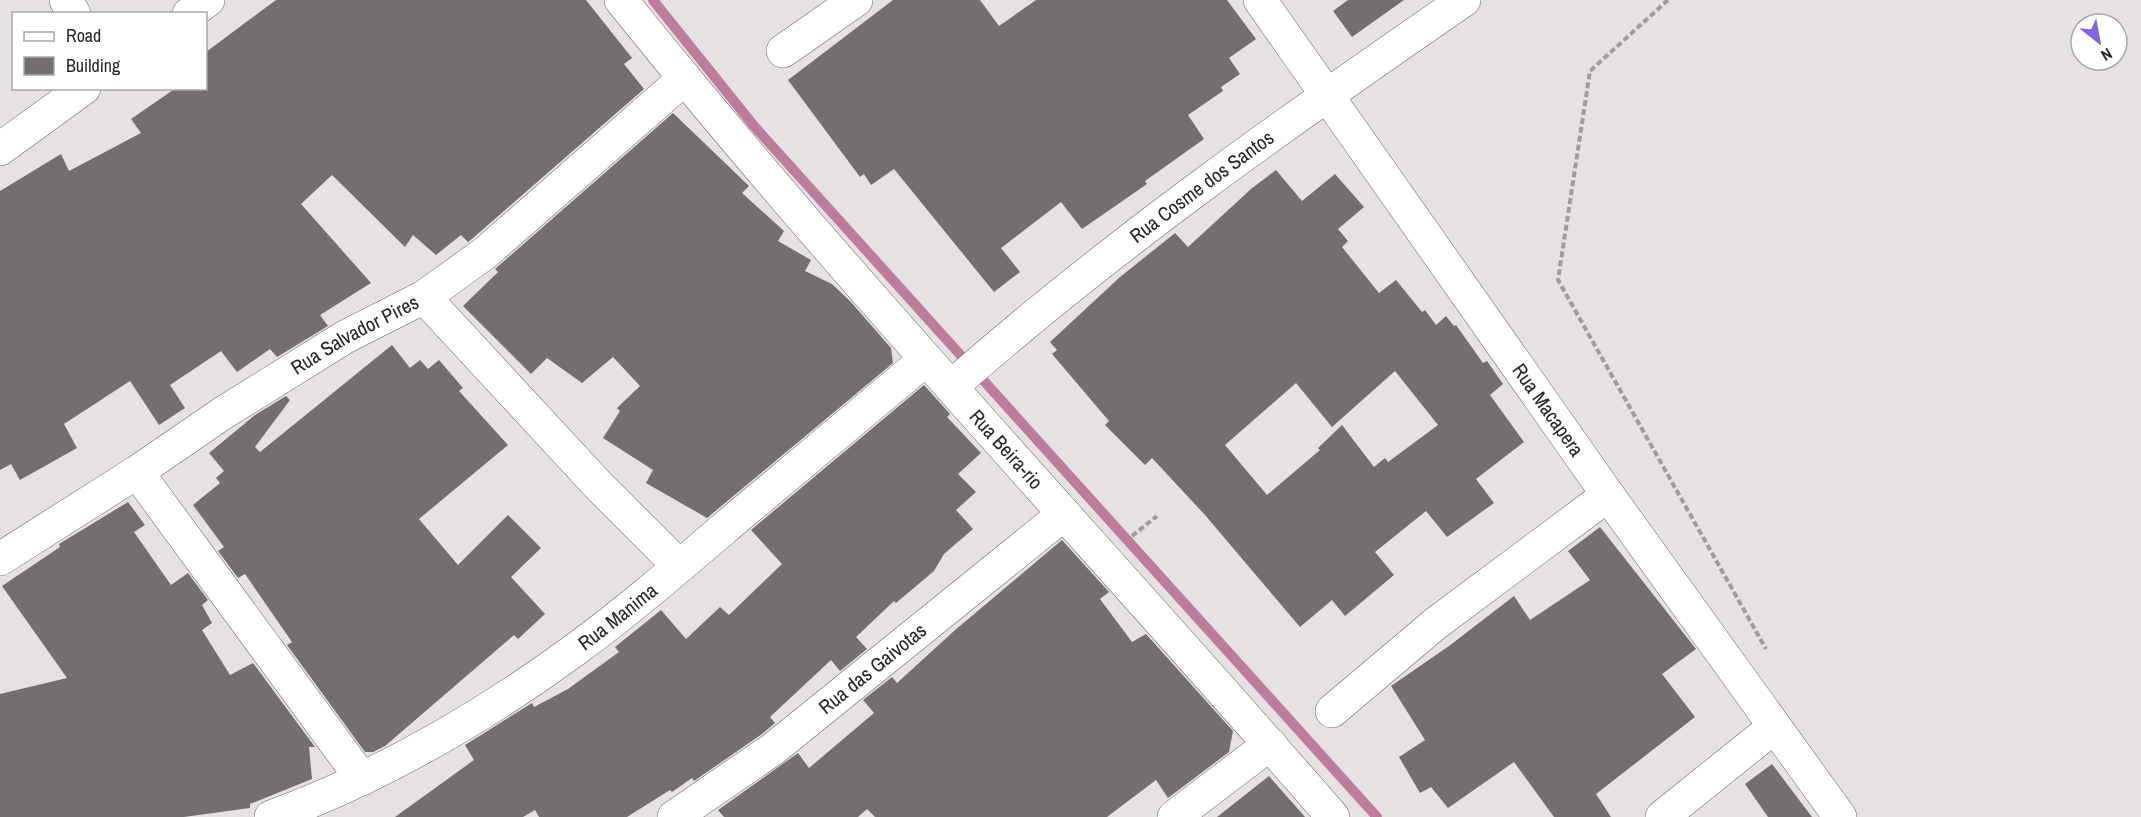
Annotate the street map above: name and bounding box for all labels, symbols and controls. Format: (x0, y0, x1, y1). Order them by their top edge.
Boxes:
legend (12, 12, 207, 90)
north arrow (2069, 12, 2129, 72)
text: Road (66, 23, 101, 48)
text: N (2097, 43, 2116, 67)
text: Building (66, 53, 121, 78)
street label: Rua Cosme dos Santos (1124, 124, 1279, 249)
street label: Rua Salvador Pires (285, 288, 423, 381)
street label: Rua Macapera (1507, 358, 1591, 461)
street label: Rua Beira-rio (964, 403, 1050, 495)
street label: Rua Manima (572, 577, 663, 656)
street label: Rua das Gaivotas (813, 616, 932, 720)

